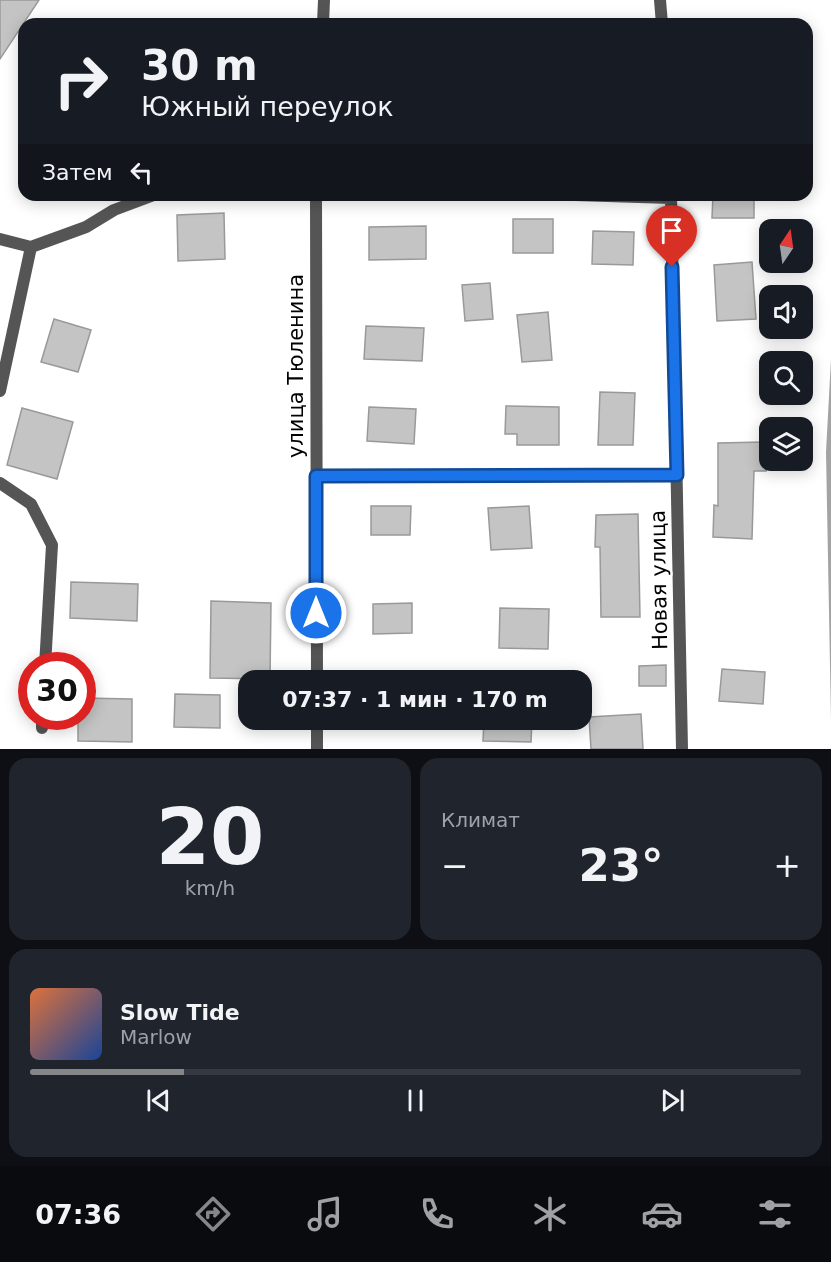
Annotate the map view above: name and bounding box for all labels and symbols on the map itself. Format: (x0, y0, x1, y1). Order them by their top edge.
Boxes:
pin (646, 205, 697, 267)
north arrow (759, 219, 813, 273)
street label: улица Тюленина (284, 274, 308, 458)
street label: Новая улица (646, 510, 672, 650)
position arrow (284, 581, 348, 645)
speed limit sign: 30 (18, 652, 96, 730)

